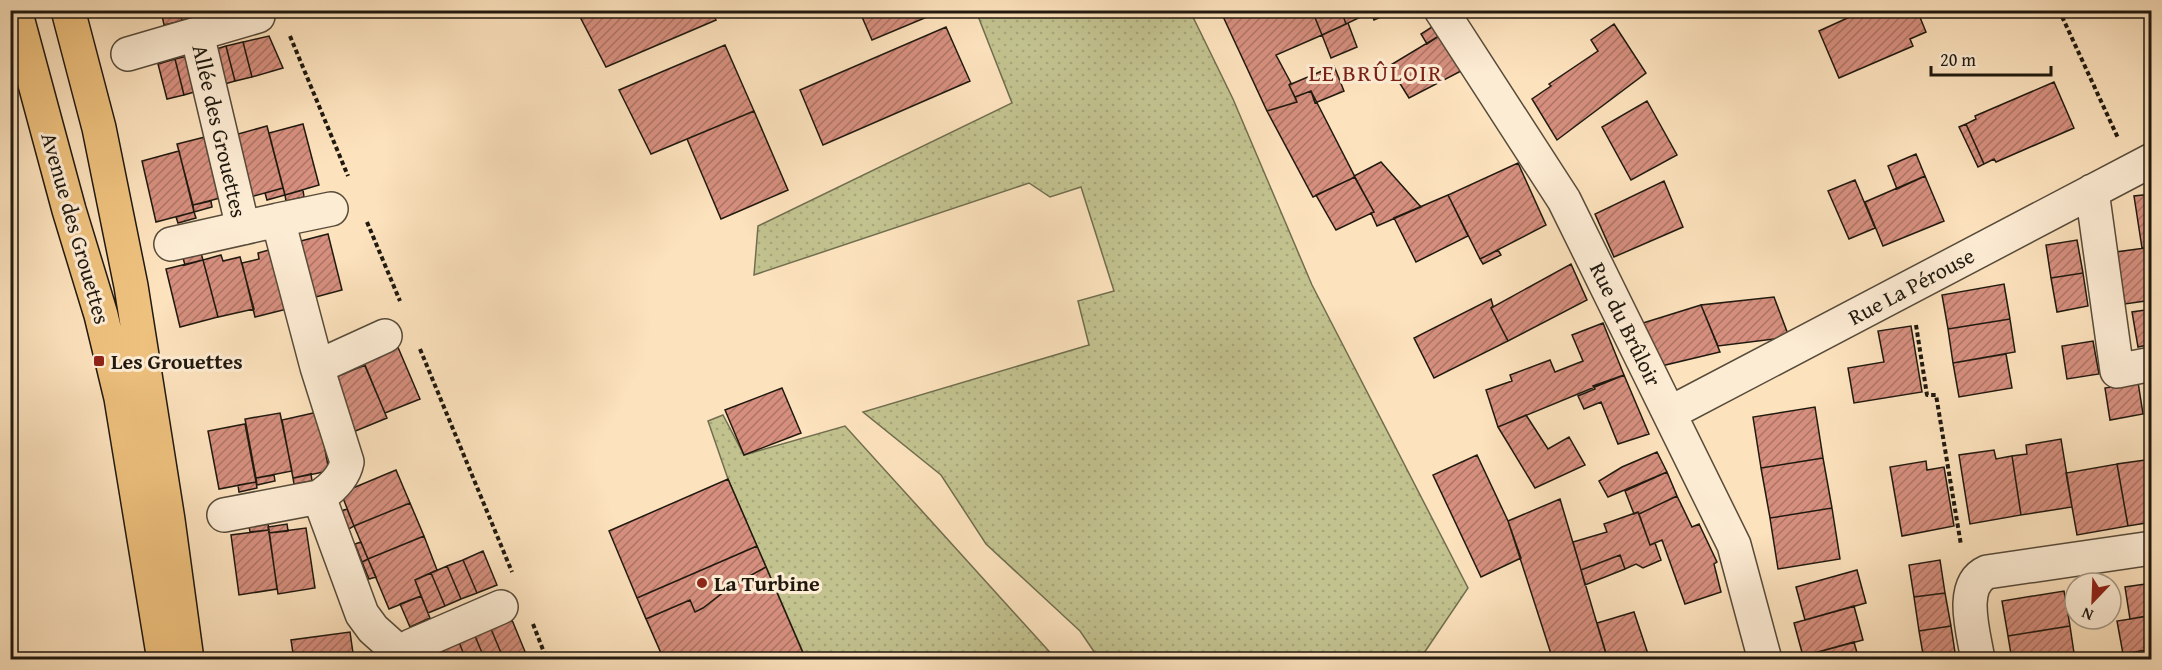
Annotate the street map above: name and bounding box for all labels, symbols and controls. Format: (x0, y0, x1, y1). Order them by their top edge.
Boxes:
scale bar (1931, 39, 2051, 77)
street label: Allée des Grouettes (185, 41, 255, 221)
text: 20 m (1940, 46, 1976, 73)
district label: LE BRÛLOIR (1309, 55, 1443, 90)
street label: Avenue des Grouettes (33, 129, 119, 327)
street label: Rue La Pérouse (1842, 239, 1980, 333)
street label: Rue du Brûloir (1582, 257, 1670, 391)
place label: Les Grouettes (111, 345, 243, 377)
marker: Les Grouettes (92, 354, 106, 368)
place label: La Turbine (714, 567, 820, 599)
north arrow (2063, 571, 2123, 631)
marker: La Turbine (695, 576, 709, 590)
text: N (2077, 602, 2097, 628)

